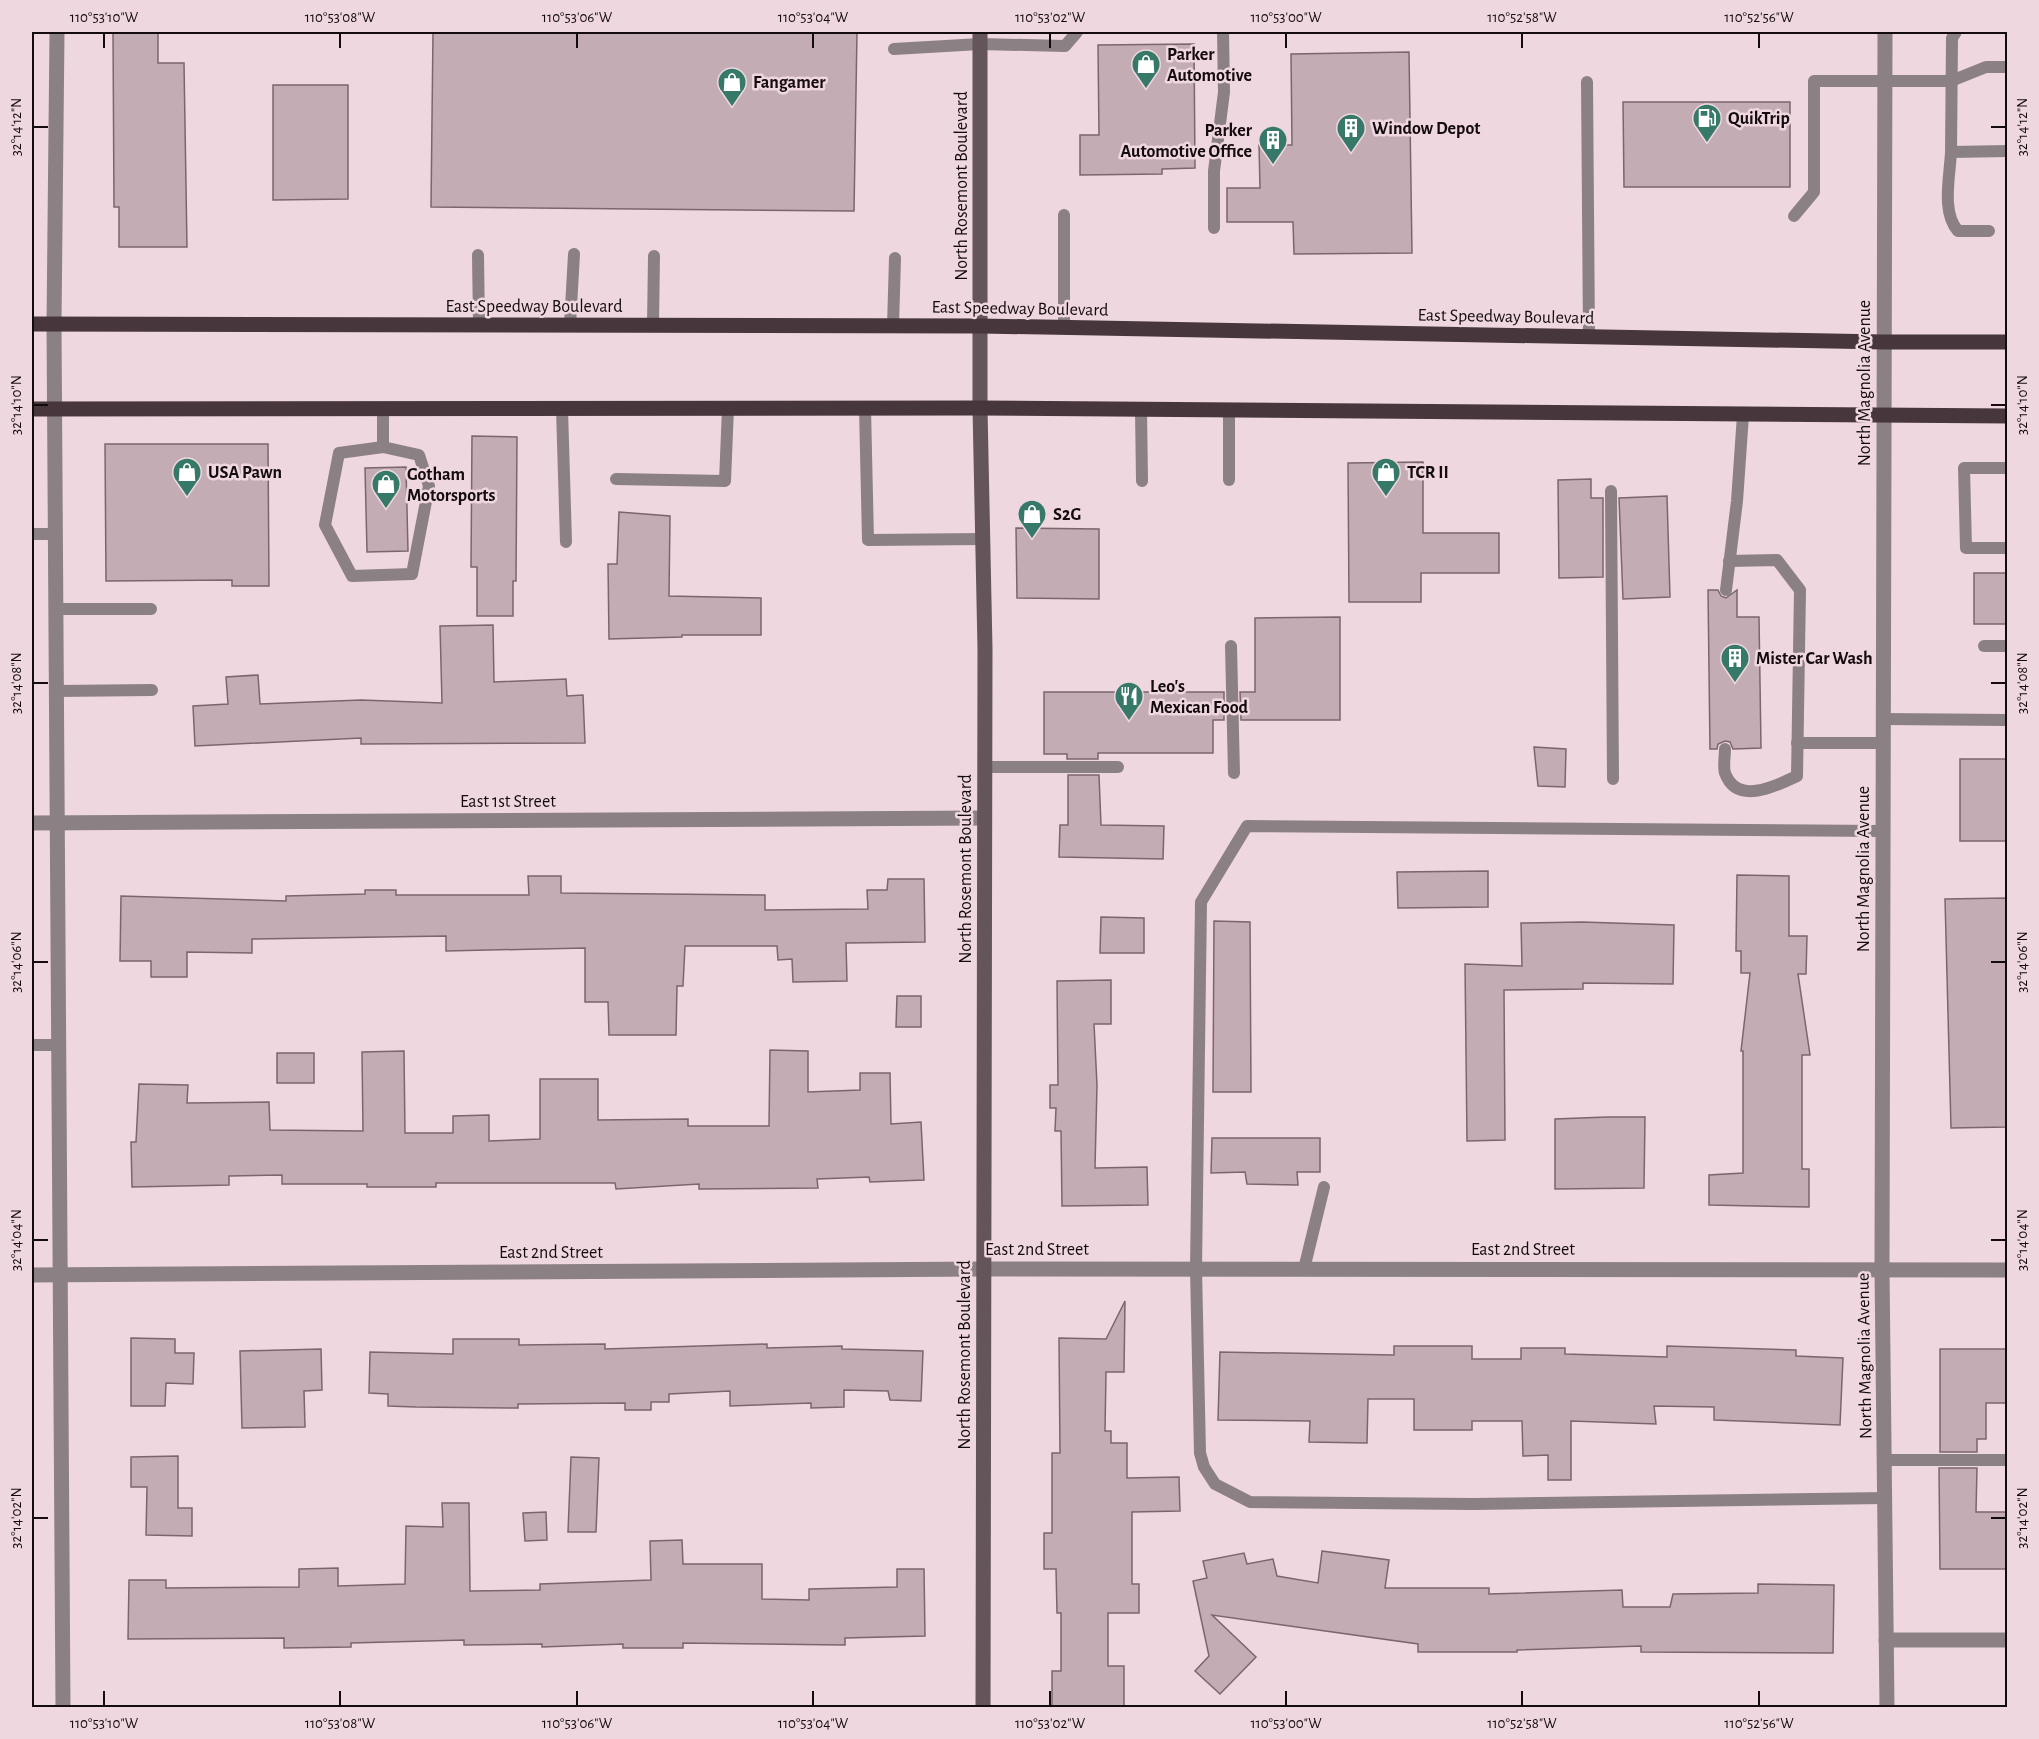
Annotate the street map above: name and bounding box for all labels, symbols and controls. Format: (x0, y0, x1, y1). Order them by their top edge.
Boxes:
text: 110°53'10"W (70, 10, 139, 25)
text: 110°53'08"W (305, 10, 376, 25)
text: 110°53'06"W (542, 10, 613, 25)
text: 110°53'04"W (778, 10, 849, 25)
text: 110°53'02"W (1015, 10, 1086, 25)
text: 110°53'00"W (1250, 10, 1322, 25)
text: 110°52'58"W (1487, 10, 1557, 25)
text: 110°52'56"W (1724, 10, 1794, 25)
place label: Parker Automotive (1167, 46, 1252, 85)
shop icon: Parker Automotive (1130, 48, 1162, 90)
shop icon: Fangamer (716, 66, 748, 108)
place label: Fangamer (753, 74, 826, 92)
street label: North Rosemont Boulevard (953, 91, 971, 281)
text: 32°14'12"N (9, 98, 24, 156)
text: 32°14'12"N (2015, 98, 2030, 156)
fuel station icon: QuikTrip (1691, 102, 1723, 144)
place label: QuikTrip (1728, 110, 1790, 128)
building icon: Window Depot (1335, 112, 1367, 154)
place label: Window Depot (1372, 120, 1480, 138)
place label: Parker Automotive Office (1121, 122, 1253, 161)
building icon: Parker Automotive Office (1257, 124, 1289, 166)
street label: East Speedway Boulevard (446, 298, 622, 316)
street label: East Speedway Boulevard (931, 298, 1109, 320)
street label: North Magnolia Avenue (1856, 300, 1874, 466)
street label: East Speedway Boulevard (1417, 306, 1595, 328)
text: 32°14'10"N (9, 375, 24, 435)
text: 32°14'10"N (2015, 375, 2030, 435)
shop icon: USA Pawn (171, 456, 203, 498)
shop icon: TCR II (1370, 456, 1402, 498)
place label: USA Pawn (208, 464, 282, 482)
place label: TCR II (1407, 464, 1449, 482)
place label: Gotham Motorsports (407, 466, 495, 505)
shop icon: Gotham Motorsports (370, 468, 402, 510)
shop icon: S2G (1016, 498, 1048, 540)
place label: S2G (1053, 506, 1081, 524)
building icon: Mister Car Wash (1719, 642, 1751, 684)
place label: Mister Car Wash (1756, 650, 1873, 668)
text: 32°14'08"N (9, 652, 24, 714)
text: 32°14'08"N (2015, 652, 2030, 714)
place label: Leo's Mexican Food (1150, 678, 1249, 717)
restaurant icon: Leo's Mexican Food (1113, 680, 1145, 722)
street label: North Rosemont Boulevard (957, 774, 975, 964)
street label: North Magnolia Avenue (1855, 786, 1873, 952)
street label: East 1st Street (460, 793, 556, 811)
text: 32°14'06"N (9, 931, 24, 993)
text: 32°14'06"N (2015, 931, 2030, 993)
text: 32°14'04"N (9, 1209, 24, 1271)
text: 32°14'04"N (2015, 1209, 2030, 1271)
street label: East 2nd Street (985, 1241, 1089, 1259)
street label: East 2nd Street (1471, 1241, 1575, 1259)
street label: East 2nd Street (499, 1244, 603, 1262)
street label: North Rosemont Boulevard (956, 1260, 974, 1450)
street label: North Magnolia Avenue (1855, 1273, 1875, 1439)
text: 32°14'02"N (9, 1487, 24, 1549)
text: 32°14'02"N (2015, 1487, 2030, 1549)
text: 110°53'10"W (70, 1716, 139, 1731)
text: 110°53'08"W (305, 1716, 376, 1731)
text: 110°53'06"W (542, 1716, 613, 1731)
text: 110°53'04"W (778, 1716, 849, 1731)
text: 110°53'02"W (1015, 1716, 1086, 1731)
text: 110°53'00"W (1250, 1716, 1322, 1731)
text: 110°52'58"W (1487, 1716, 1557, 1731)
text: 110°52'56"W (1724, 1716, 1794, 1731)

